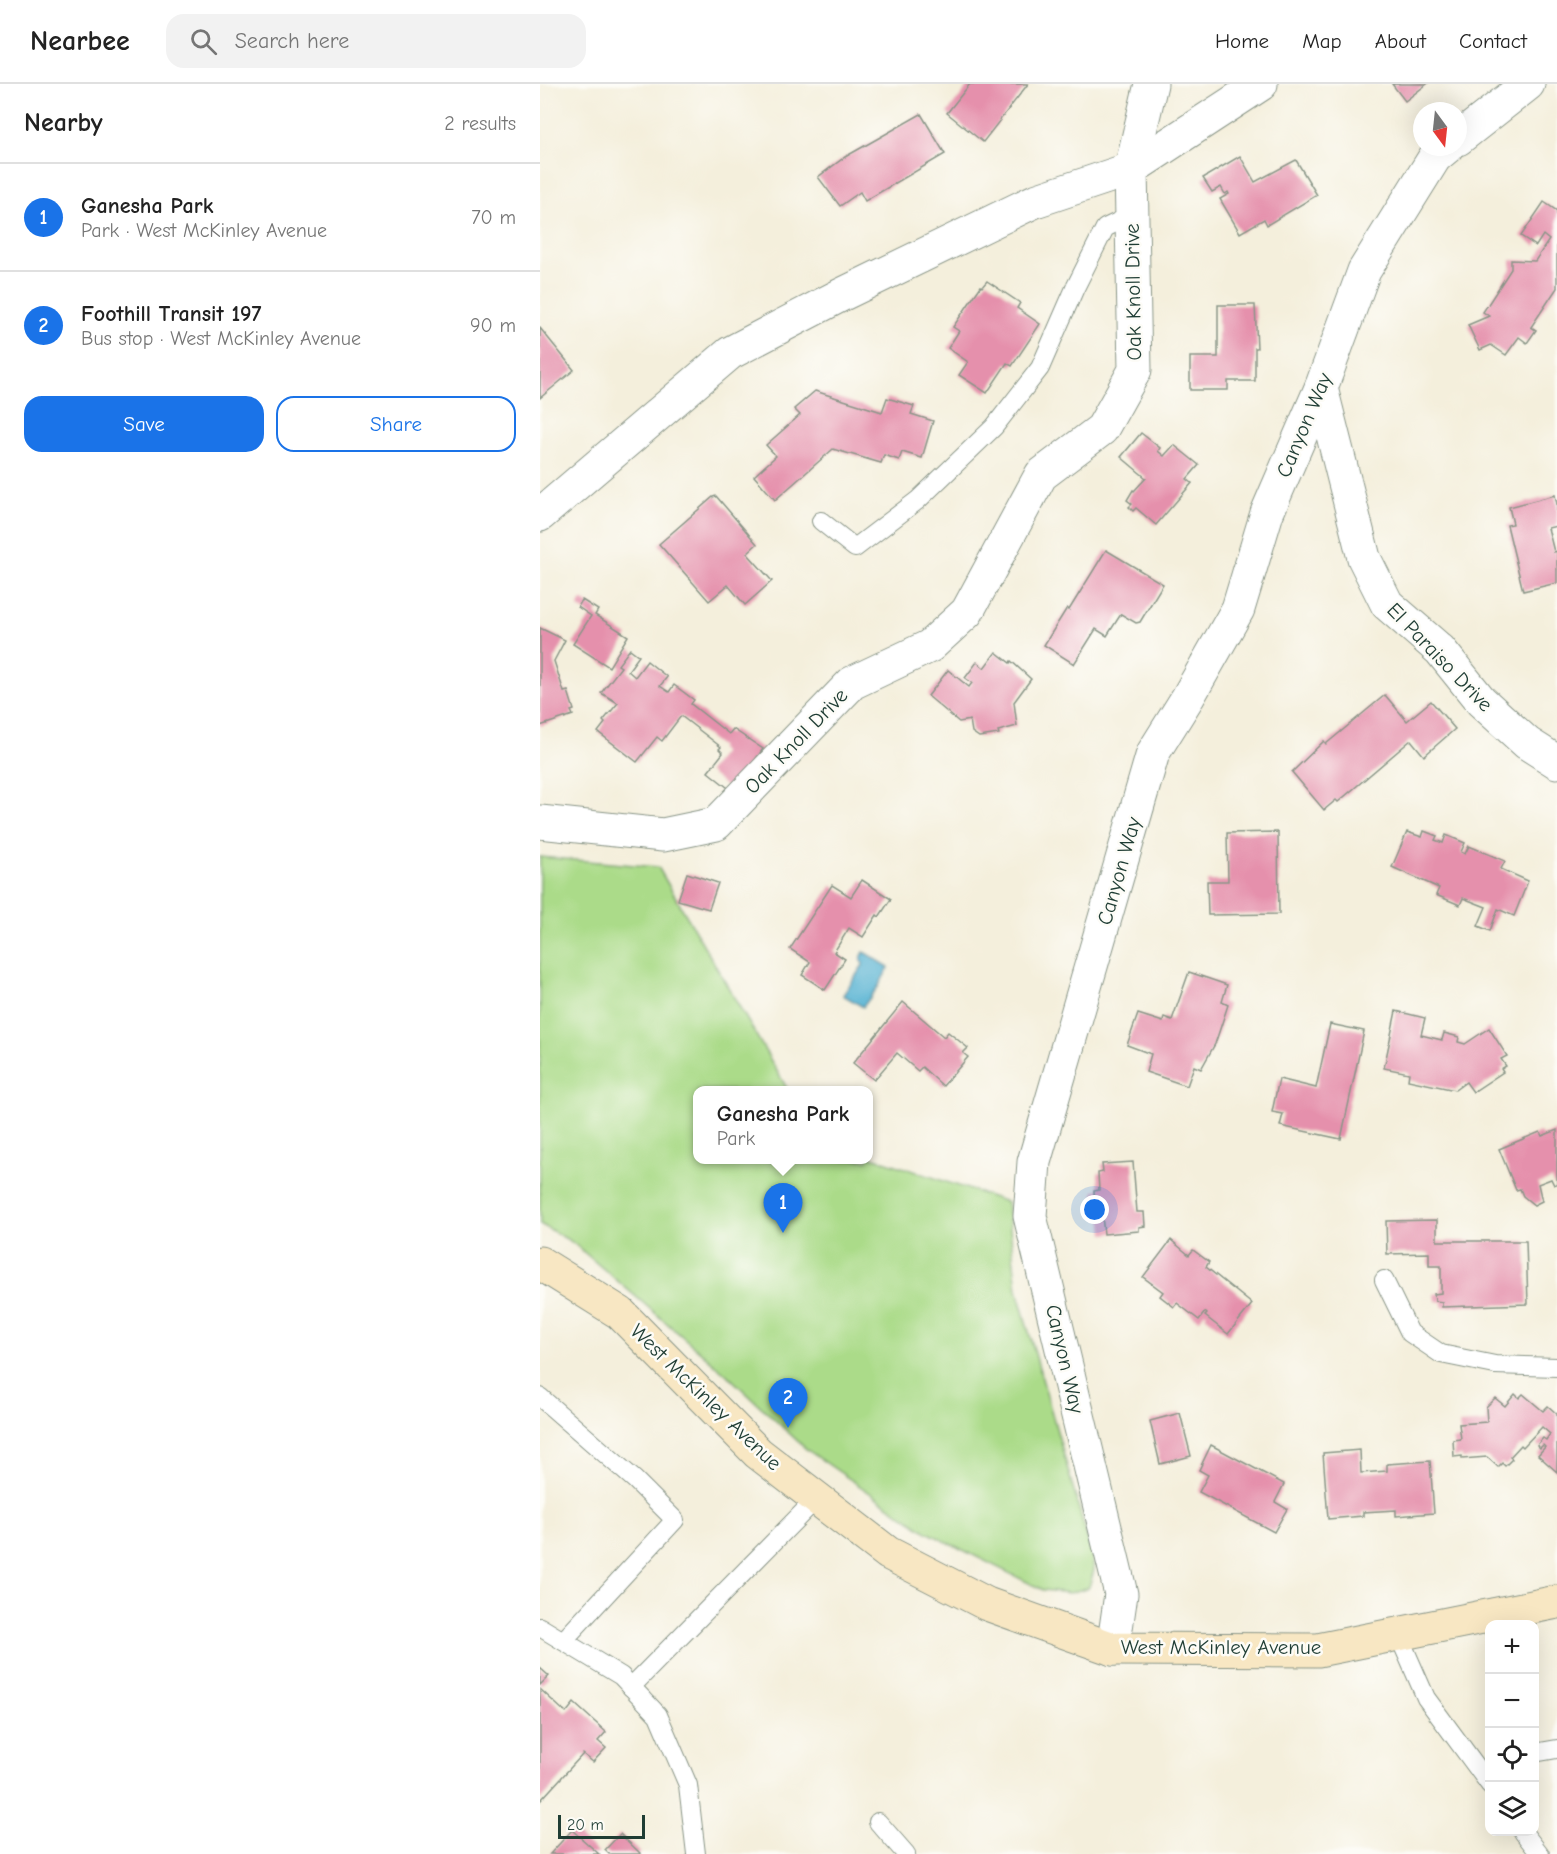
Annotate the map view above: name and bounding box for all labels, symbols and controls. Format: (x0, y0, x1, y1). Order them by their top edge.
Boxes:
search box (166, 14, 586, 68)
text: Nearbee (30, 25, 130, 57)
icon: search (187, 25, 220, 58)
text: Search here (235, 28, 349, 54)
text: Home (1215, 29, 1269, 53)
text: Map (1302, 29, 1342, 53)
text: About (1375, 29, 1426, 53)
text: Contact (1459, 29, 1527, 53)
north arrow (1413, 102, 1467, 156)
text: Nearby (24, 108, 103, 138)
text: 2 results (444, 112, 516, 135)
text: Ganesha Park (81, 193, 213, 219)
text: 1 (40, 206, 47, 229)
text: 70 m (471, 206, 516, 229)
text: Park · West McKinley Avenue (81, 219, 327, 242)
street label: Oak Knoll Drive (1120, 223, 1146, 361)
text: Foothill Transit 197 (81, 301, 262, 327)
text: 2 (39, 314, 48, 337)
text: 90 m (470, 314, 516, 337)
text: Bus stop · West McKinley Avenue (81, 327, 361, 350)
street label: Canyon Way (1271, 369, 1337, 481)
button: Save (24, 396, 264, 452)
button: Share (276, 396, 516, 452)
street label: El Paraiso Drive (1382, 598, 1498, 716)
street label: Oak Knoll Drive (740, 683, 852, 799)
street label: Canyon Way (1092, 814, 1146, 928)
popup (693, 1086, 873, 1164)
text: Ganesha Park (717, 1101, 849, 1127)
text: Park (717, 1127, 755, 1150)
pin: 1 (764, 1184, 802, 1233)
your location (1080, 1195, 1109, 1224)
street label: Canyon Way (1041, 1302, 1089, 1416)
street label: West McKinley Avenue (626, 1319, 786, 1475)
pin: 2 (768, 1378, 808, 1428)
map controls (1485, 1620, 1539, 1836)
button: + (1485, 1620, 1539, 1674)
street label: West McKinley Avenue (1121, 1635, 1321, 1659)
button: − (1485, 1674, 1539, 1728)
button: locate (1485, 1728, 1539, 1782)
button: layers (1485, 1782, 1539, 1836)
scale bar (558, 1812, 645, 1840)
text: 20 m (567, 1816, 604, 1834)

